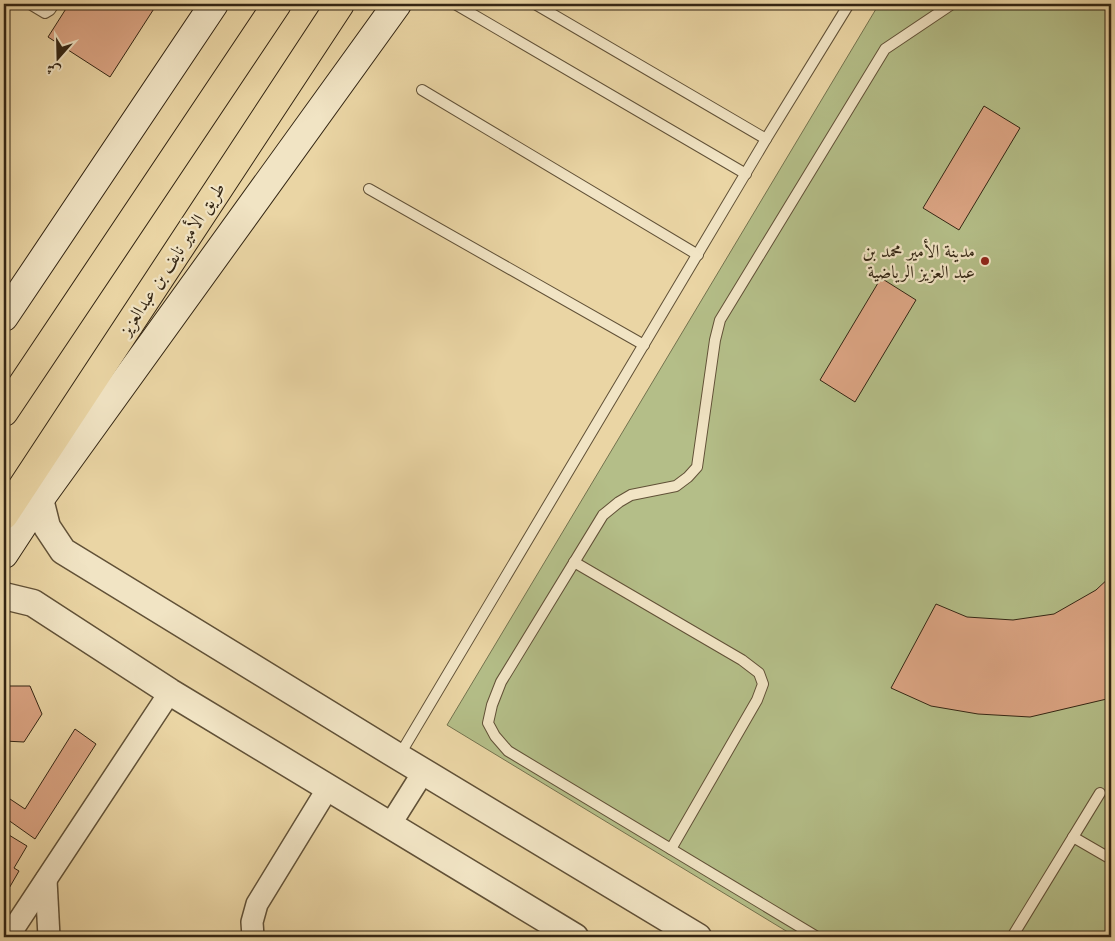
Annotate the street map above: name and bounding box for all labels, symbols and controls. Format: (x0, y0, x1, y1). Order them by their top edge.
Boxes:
north arrow (32, 32, 82, 82)
text: ش (44, 58, 64, 81)
street label: طريق الأمير نايف بن عبدالعزيز (111, 177, 231, 343)
place label: مدينة الأمير محمد بن عبد العزيز الرياضية (862, 238, 975, 285)
marker: مدينة الأمير محمد بن عبد العزيز الرياضية (979, 255, 991, 267)

